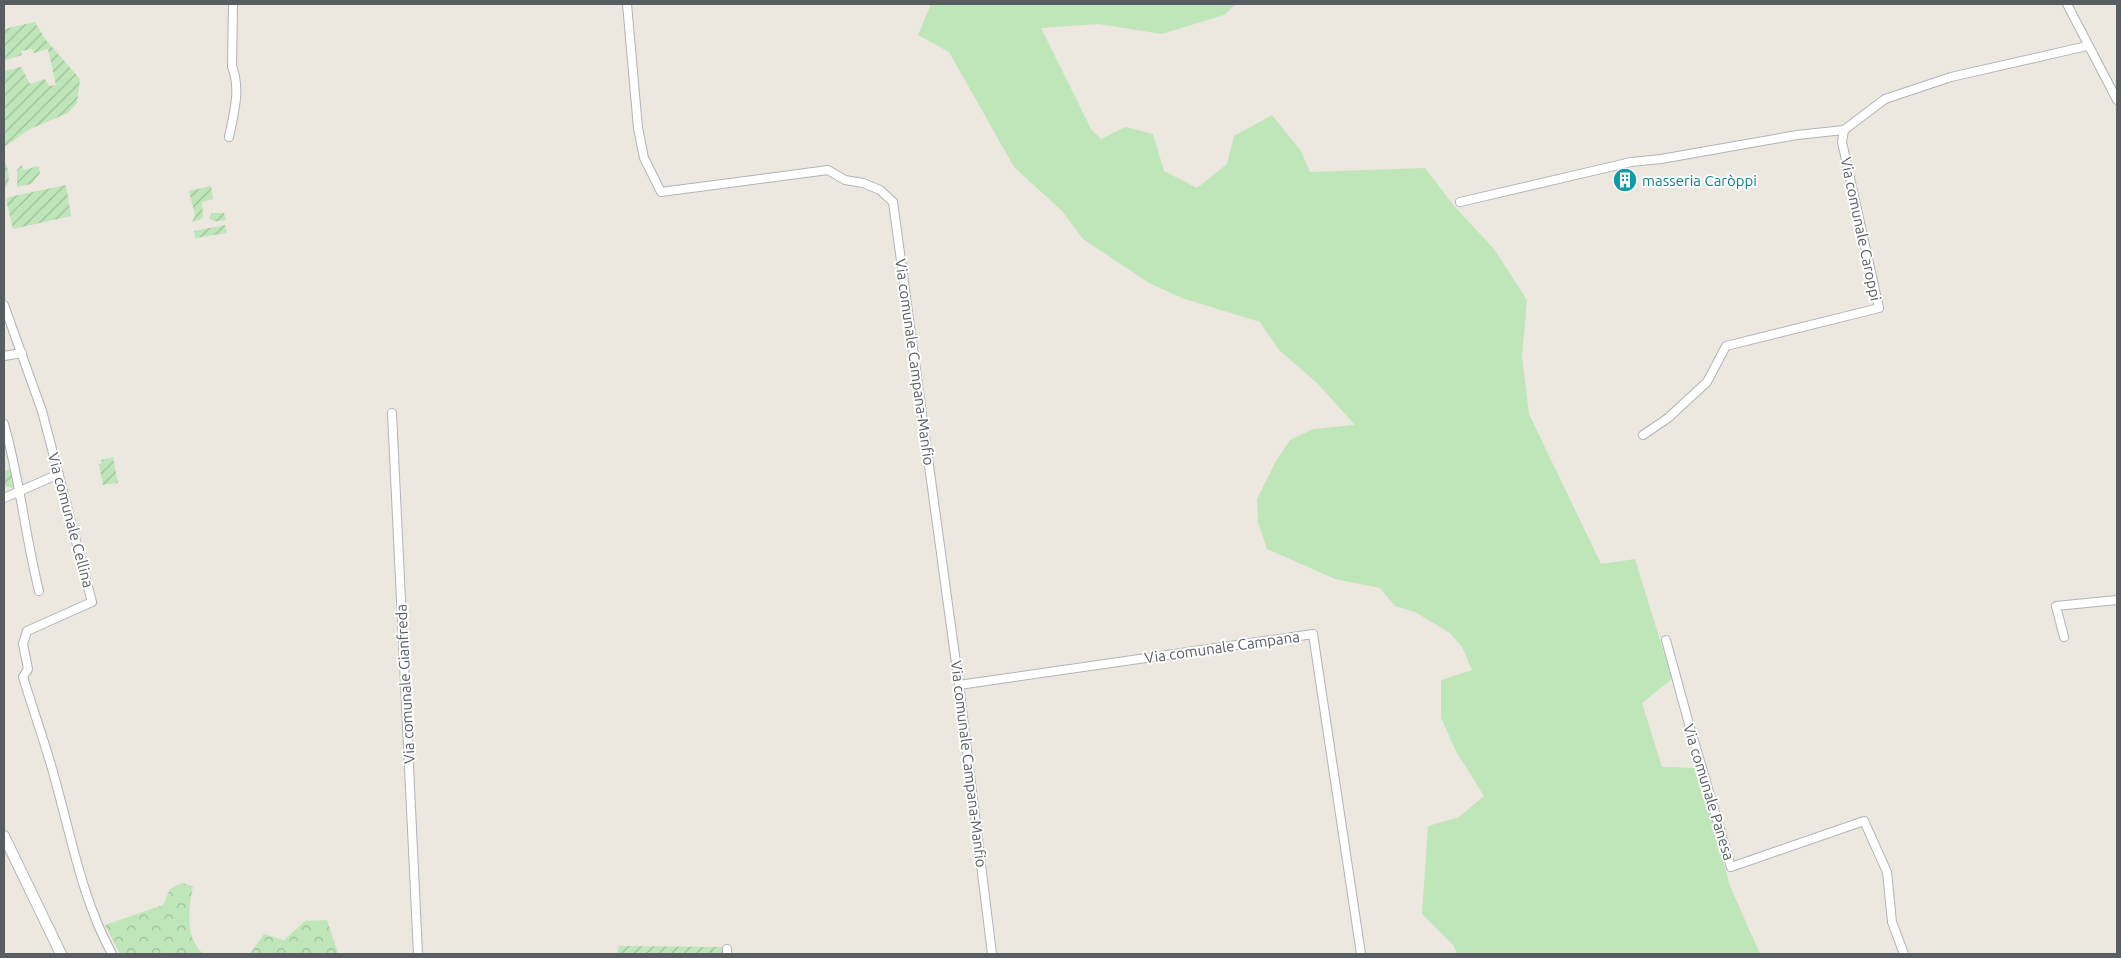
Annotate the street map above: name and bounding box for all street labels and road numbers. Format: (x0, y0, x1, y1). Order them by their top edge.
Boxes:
street label: Via comunale Caroppi (1837, 156, 1885, 302)
street label: Via comunale Campana-Manfio (892, 258, 938, 466)
street label: Via comunale Cellina (45, 451, 97, 589)
street label: Via comunale Gianfreda (392, 604, 418, 764)
street label: Via comunale Campana (1143, 628, 1301, 666)
street label: Via comunale Campana-Manfio (948, 660, 990, 868)
street label: Via comunale Panesa (1680, 722, 1738, 862)

